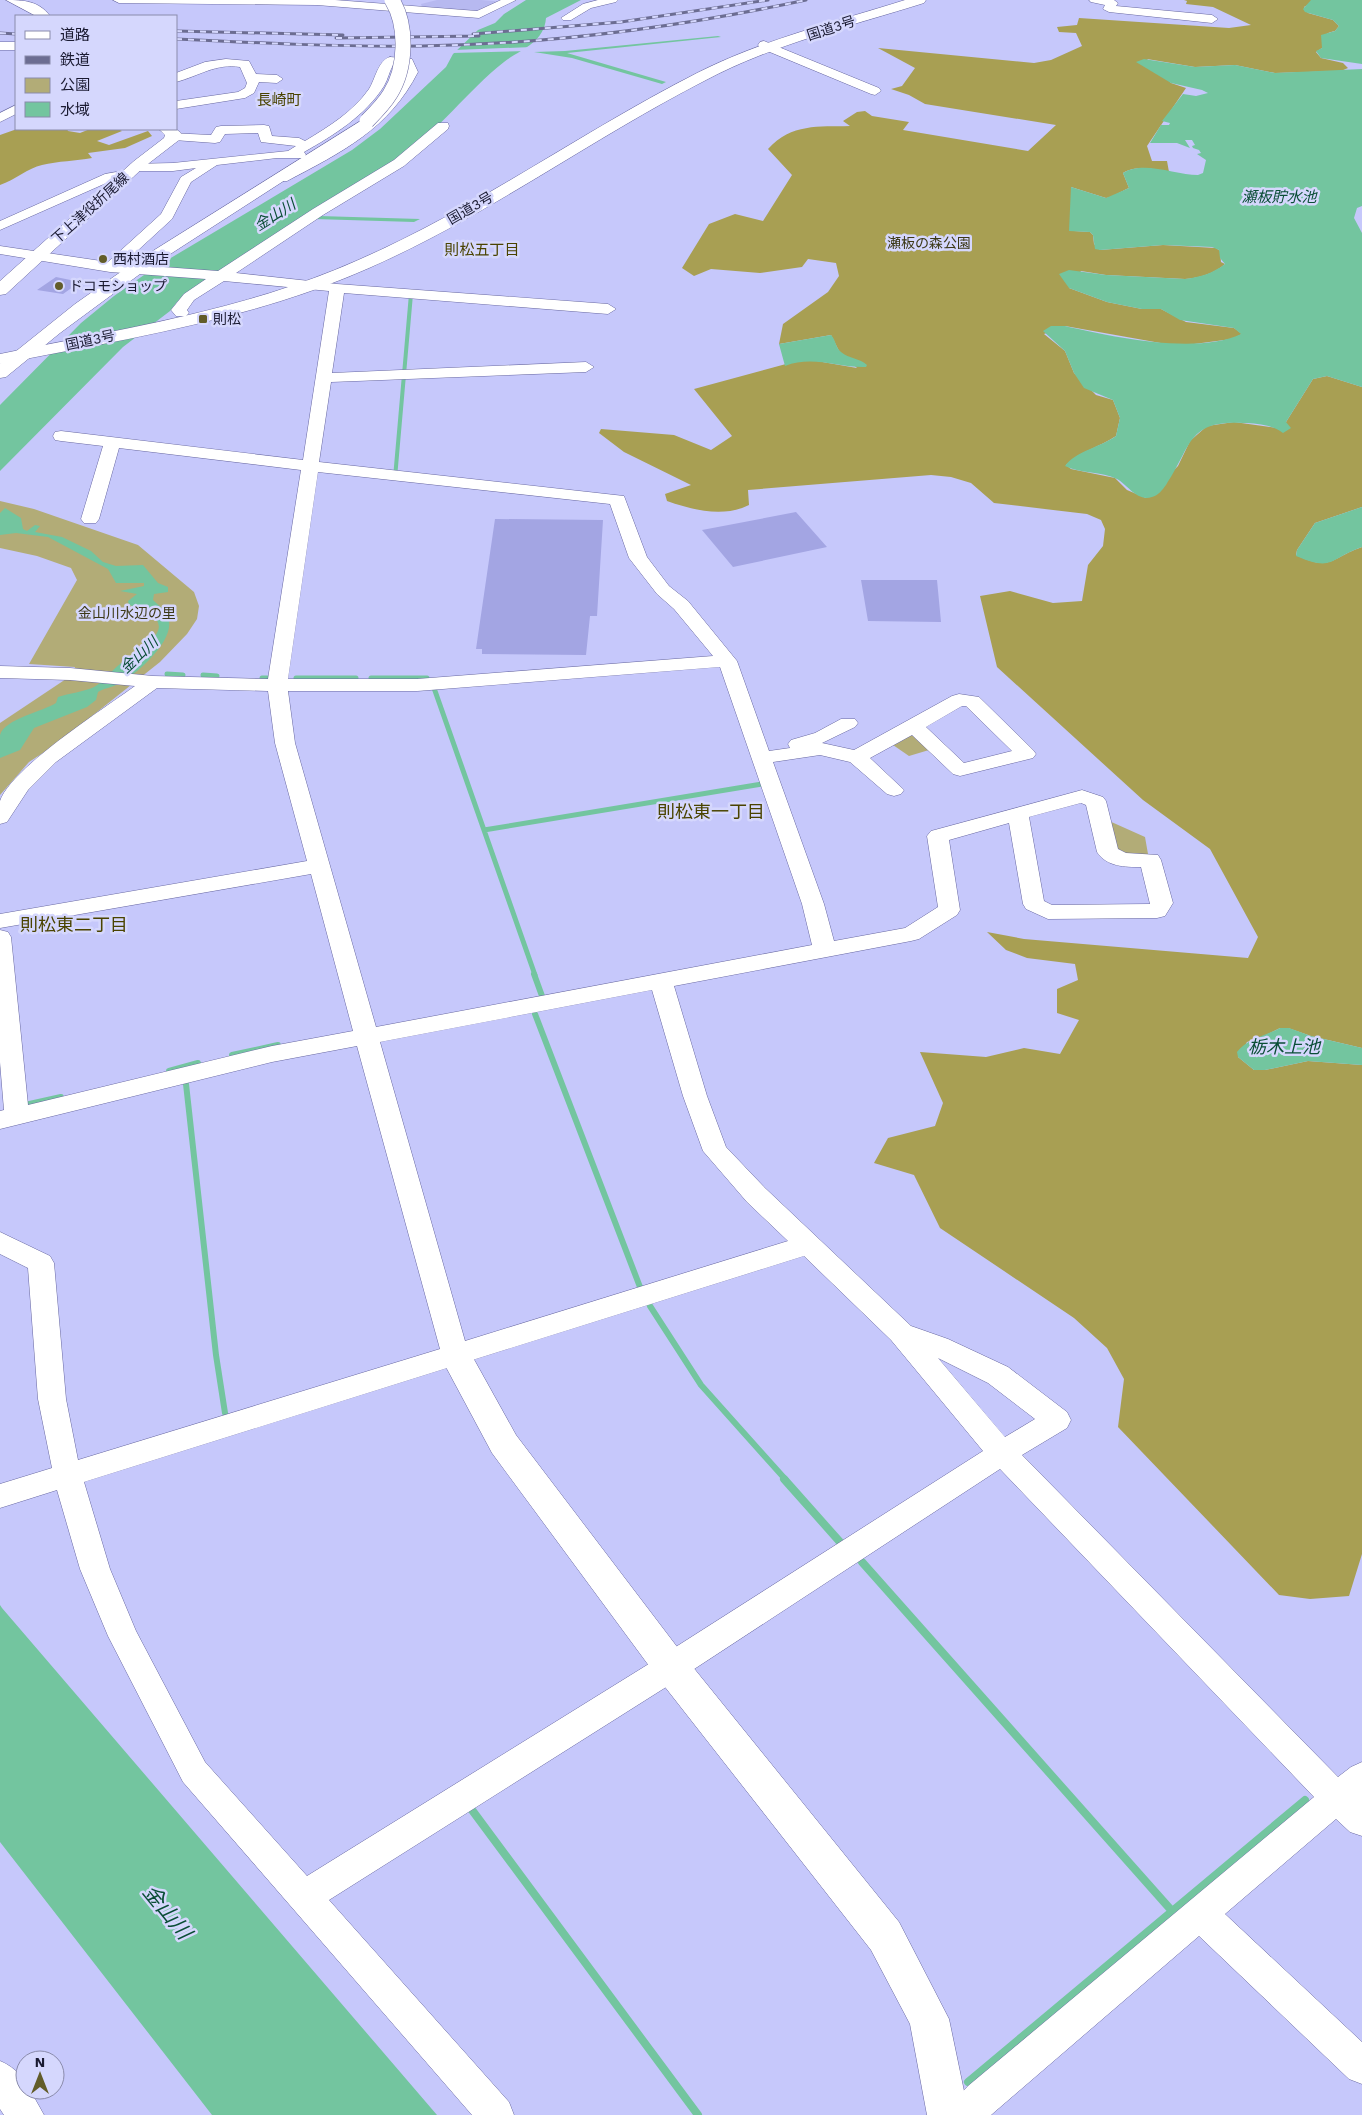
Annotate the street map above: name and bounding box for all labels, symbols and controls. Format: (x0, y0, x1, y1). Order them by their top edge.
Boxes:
street label: 国道3号 (805, 13, 857, 43)
legend (15, 15, 178, 130)
text: 道路 (60, 26, 90, 44)
text: 鉄道 (60, 51, 90, 69)
text: 公園 (60, 76, 90, 94)
district label: 長崎町 (256, 91, 302, 109)
text: 水域 (60, 101, 90, 119)
street label: 下上津役折尾線 (48, 169, 132, 247)
water label: 瀬板貯水池 (1241, 188, 1318, 206)
street label: 国道3号 (444, 189, 496, 227)
water label: 金山川 (251, 194, 301, 235)
park label: 瀬板の森公園 (887, 235, 971, 251)
district label: 則松五丁目 (444, 241, 520, 259)
place label: 西村酒店 (113, 251, 169, 267)
marker: 西村酒店 (97, 253, 109, 265)
place label: ドコモショップ (69, 278, 167, 294)
marker: ドコモショップ (53, 280, 65, 292)
place label: 則松 (213, 311, 241, 327)
marker: 則松 (197, 313, 209, 325)
street label: 国道3号 (64, 327, 116, 353)
park label: 金山川水辺の里 (78, 605, 176, 621)
water label: 金山川 (116, 632, 163, 677)
district label: 則松東一丁目 (657, 801, 765, 822)
district label: 則松東二丁目 (20, 914, 128, 935)
water label: 栃木上池 (1248, 1036, 1322, 1057)
water label: 金山川 (138, 1879, 198, 1946)
north arrow (15, 2050, 65, 2100)
text: N (35, 2054, 45, 2070)

